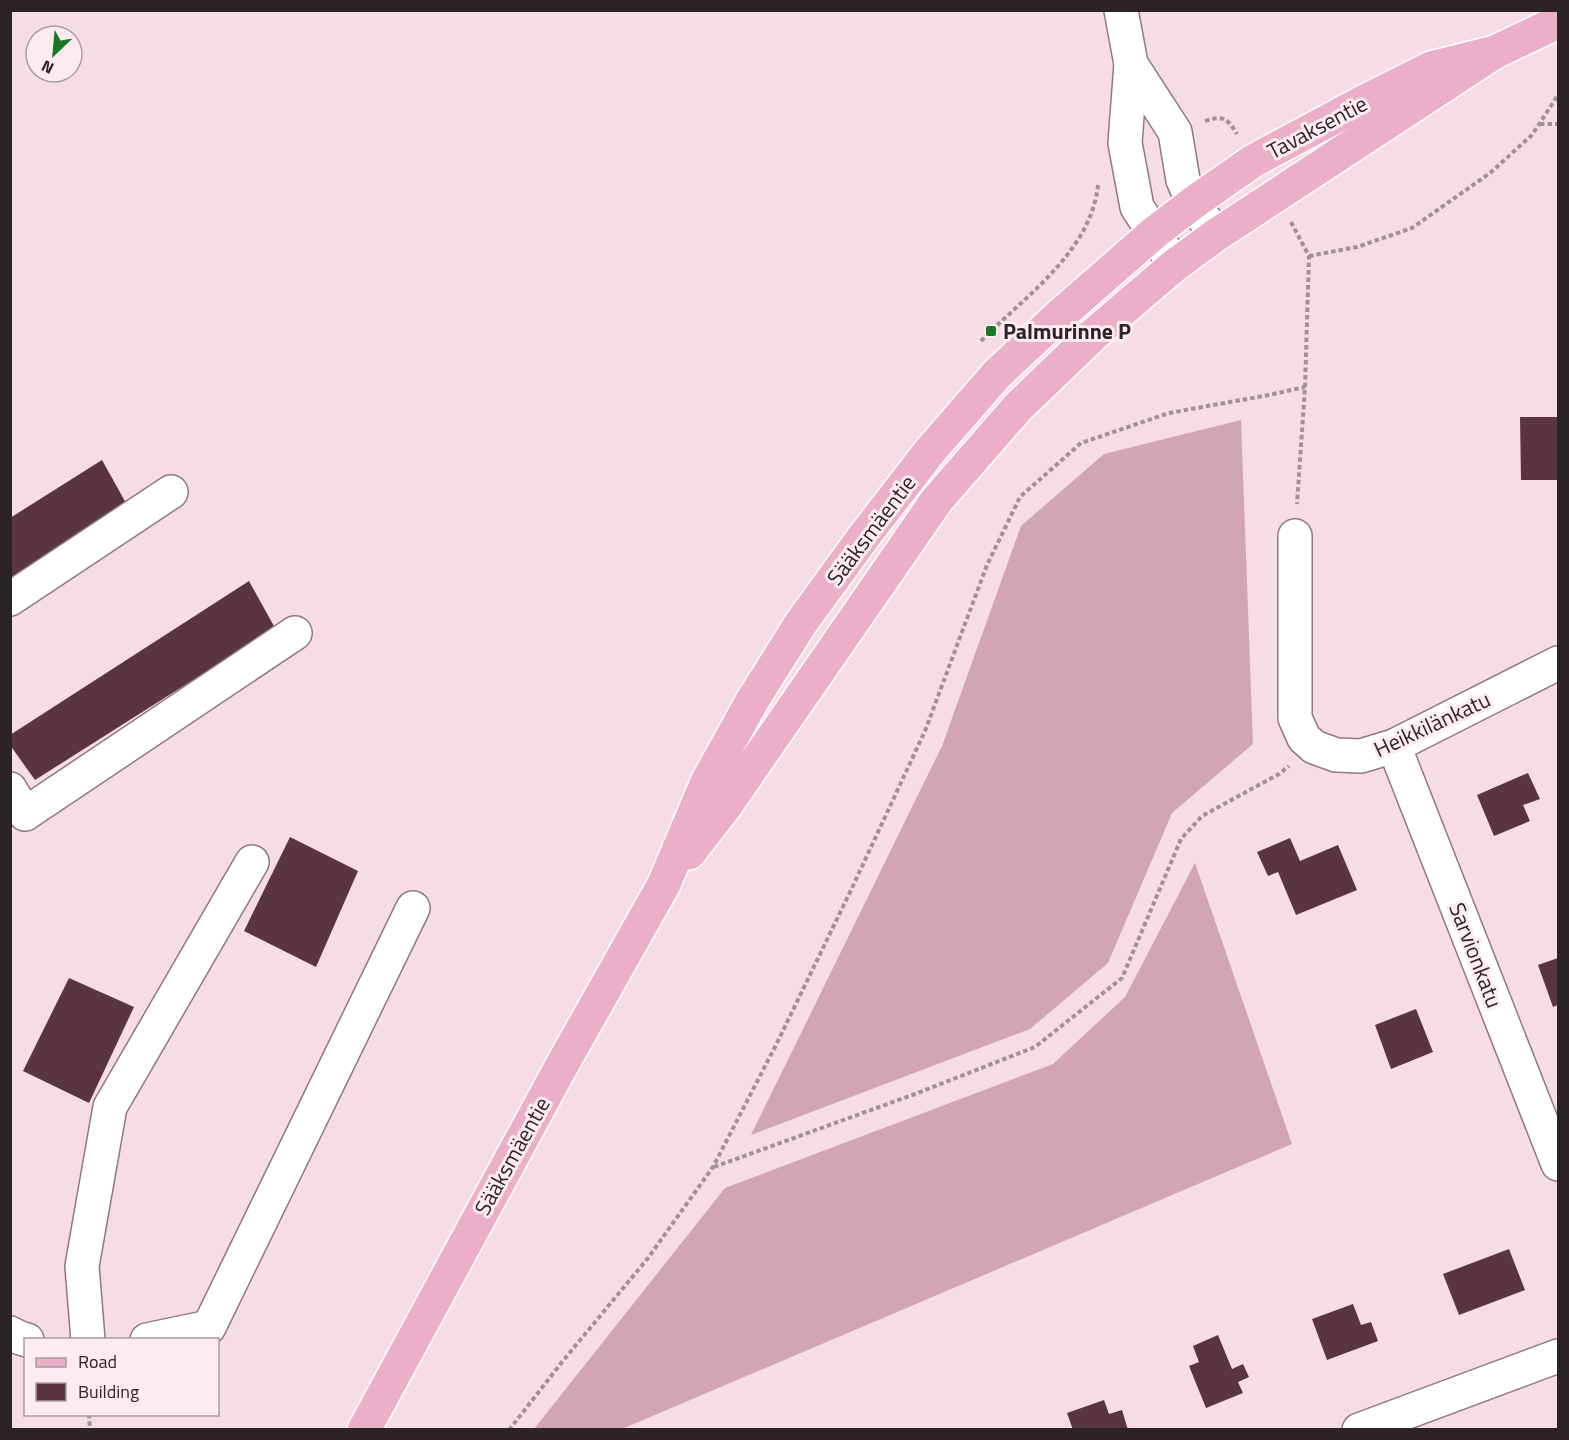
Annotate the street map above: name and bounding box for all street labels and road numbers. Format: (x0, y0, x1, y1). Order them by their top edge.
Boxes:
street label: Tavaksentie (1261, 86, 1373, 168)
street label: Sääksmäentie (818, 468, 924, 592)
street label: Heikkilänkatu (1368, 682, 1496, 766)
street label: Sarvionkatu (1440, 897, 1512, 1013)
street label: Sääksmäentie (465, 1091, 559, 1221)

